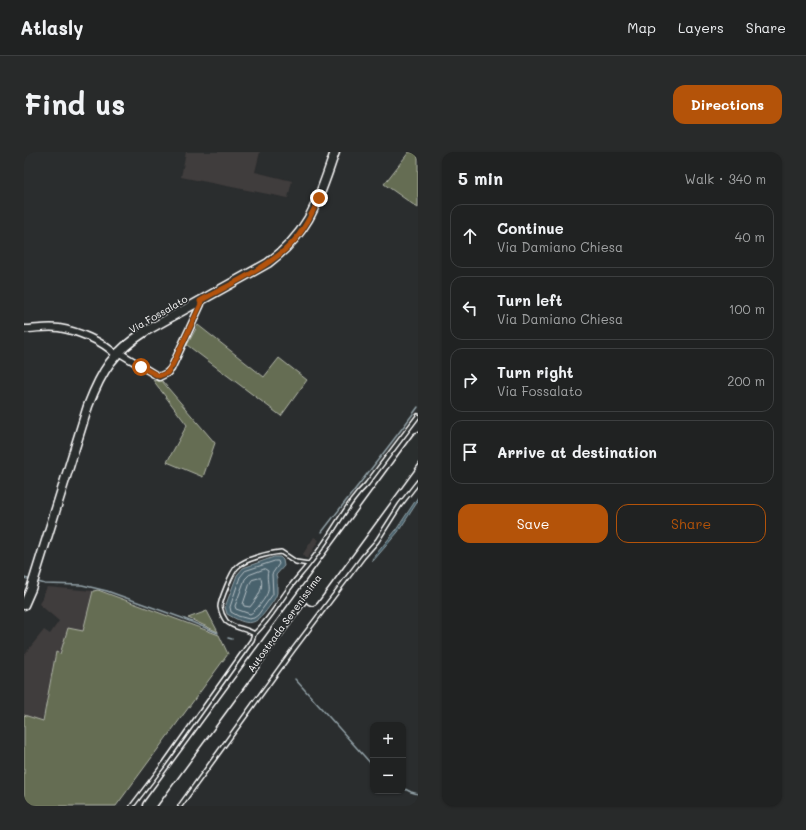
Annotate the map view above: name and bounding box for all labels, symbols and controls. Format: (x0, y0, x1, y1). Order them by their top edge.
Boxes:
text: Atlasly (20, 15, 83, 40)
text: Map (627, 18, 656, 37)
text: Layers (678, 18, 724, 37)
text: Share (746, 18, 786, 37)
button: Directions (673, 85, 782, 124)
text: Find us (24, 86, 125, 122)
text: 5 min (458, 167, 503, 189)
text: Walk · 340 m (685, 170, 766, 187)
route end (310, 189, 328, 207)
text: Continue (497, 218, 564, 238)
icon: ahead (459, 225, 481, 247)
text: 40 m (735, 228, 765, 245)
text: Via Damiano Chiesa (497, 238, 623, 255)
text: Turn left (497, 290, 562, 310)
street label: Via Fossalato (126, 292, 190, 336)
icon: left (459, 297, 481, 319)
text: 100 m (729, 300, 765, 317)
text: Via Damiano Chiesa (497, 310, 623, 327)
route start (132, 358, 150, 376)
text: Turn right (497, 362, 574, 382)
icon: right (459, 369, 481, 391)
text: 200 m (727, 372, 765, 389)
text: Via Fossalato (497, 382, 582, 399)
icon: arrive (459, 441, 481, 463)
text: Arrive at destination (497, 442, 657, 462)
button: Save (458, 504, 608, 543)
button: Share (616, 504, 766, 543)
street label: Autostrada Serenissima (244, 571, 324, 675)
map controls (370, 722, 406, 794)
button: + (370, 722, 406, 758)
button: − (370, 758, 406, 794)

